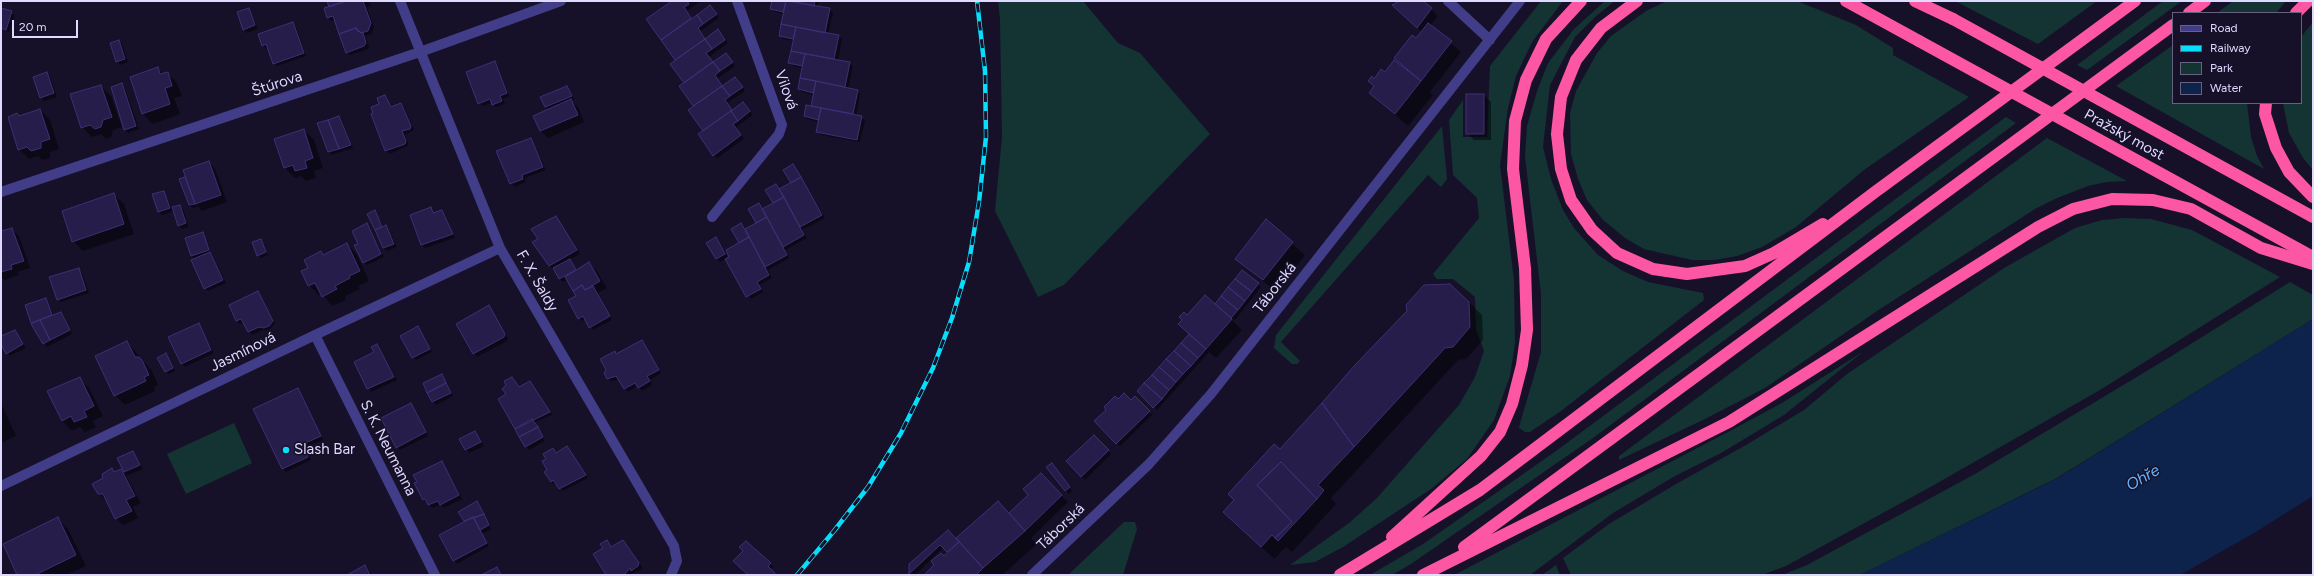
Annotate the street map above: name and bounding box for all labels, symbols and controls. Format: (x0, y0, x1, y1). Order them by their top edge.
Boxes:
scale bar (14, 12, 80, 38)
legend (2172, 12, 2302, 104)
text: 20 m (19, 20, 47, 34)
text: Road (2210, 21, 2238, 35)
text: Railway (2210, 41, 2251, 55)
text: Park (2210, 61, 2233, 75)
street label: Štúrova (249, 67, 305, 101)
street label: Vilová (771, 68, 801, 112)
text: Water (2210, 81, 2242, 95)
street label: Pražský most (2081, 106, 2167, 164)
street label: F. X. Šaldy (512, 247, 562, 315)
street label: Táborská (1250, 259, 1300, 317)
street label: Jasmínová (207, 328, 279, 376)
street label: S. K. Neumanna (356, 397, 420, 499)
place label: Slash Bar (294, 441, 355, 459)
marker: Slash Bar (281, 445, 291, 455)
water label: Ohře (2123, 461, 2163, 495)
street label: Táborská (1033, 500, 1089, 554)

